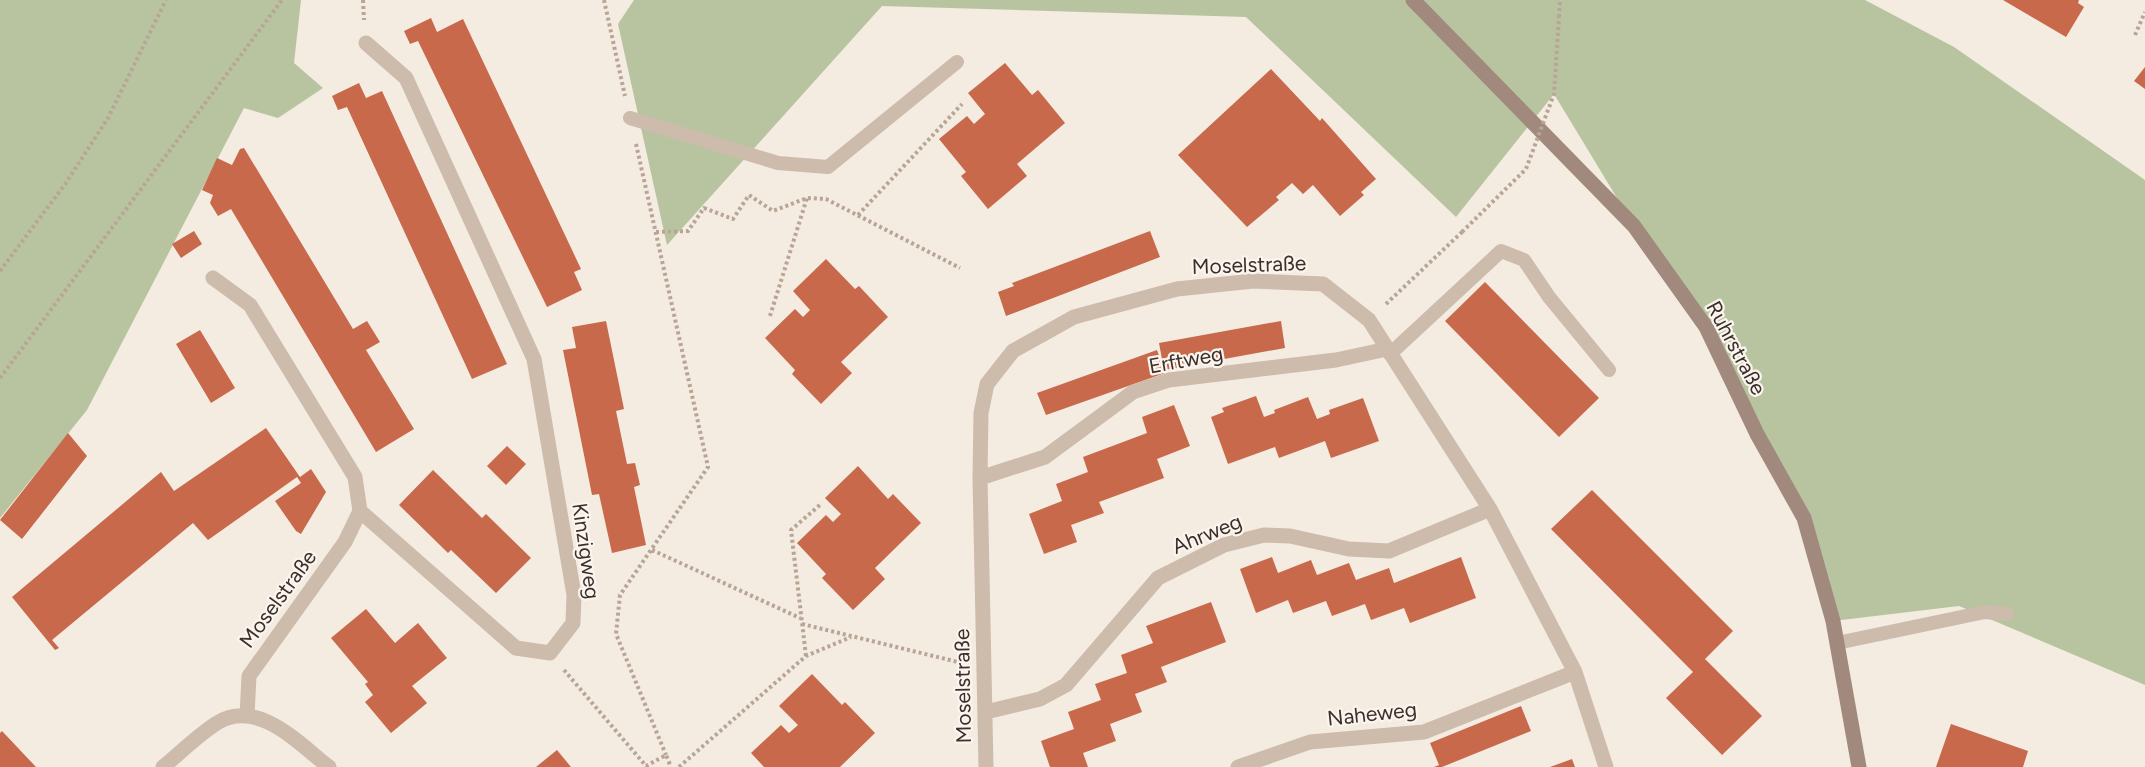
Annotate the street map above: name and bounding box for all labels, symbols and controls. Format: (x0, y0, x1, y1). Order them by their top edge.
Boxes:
street label: Moselstraße (1191, 250, 1307, 279)
street label: Ruhrstraße (1701, 297, 1772, 399)
street label: Erftweg (1147, 341, 1225, 378)
street label: Kinzigweg (567, 501, 606, 601)
street label: Ahrweg (1168, 508, 1245, 559)
street label: Moselstraße (234, 545, 321, 652)
street label: Moselstraße (949, 628, 976, 744)
street label: Naheweg (1326, 696, 1418, 731)

